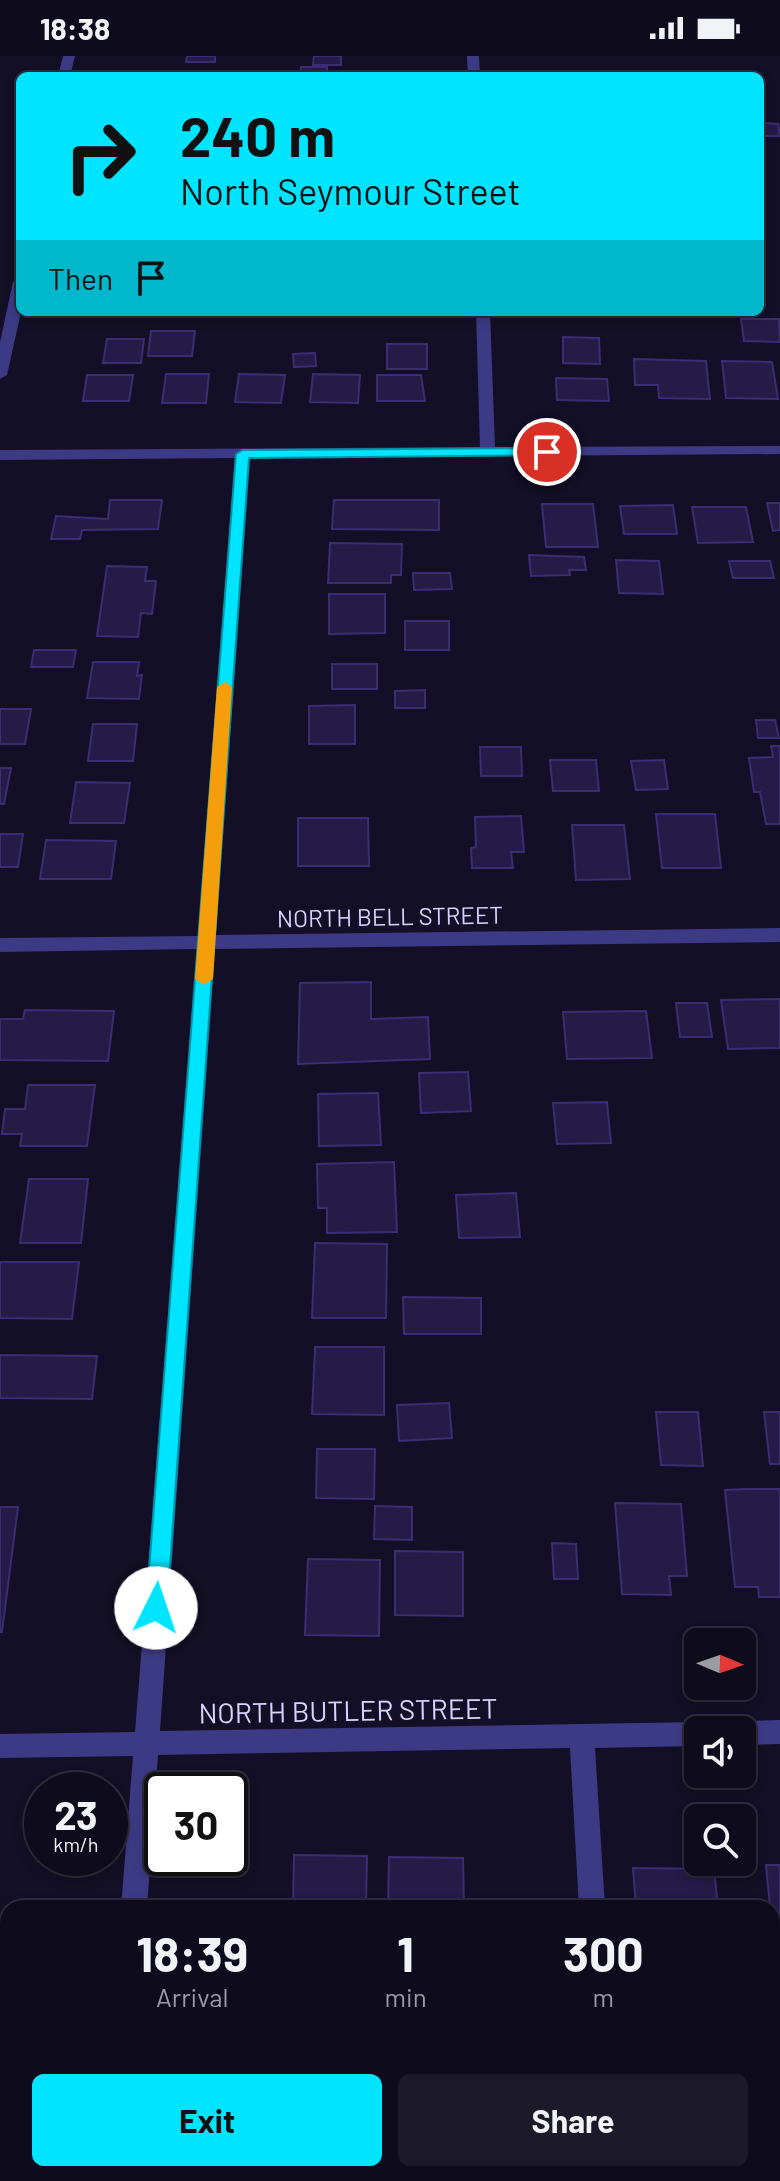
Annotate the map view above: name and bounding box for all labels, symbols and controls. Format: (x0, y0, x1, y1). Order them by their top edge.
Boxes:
text: 18:38 (40, 10, 110, 46)
text: 240 m (180, 101, 335, 168)
icon: right (48, 104, 152, 208)
text: North Seymour Street (180, 169, 521, 212)
icon: arrive (129, 256, 173, 300)
text: Then (48, 260, 113, 296)
pin (513, 418, 581, 486)
icon: arrive (525, 430, 569, 474)
street label: NORTH BELL STREET (277, 900, 503, 932)
position arrow (114, 1566, 198, 1650)
north arrow (684, 1628, 756, 1700)
map controls (684, 1628, 756, 1876)
street label: NORTH BUTLER STREET (198, 1690, 498, 1730)
button: sound (684, 1716, 756, 1788)
speed limit sign: 30 (144, 1772, 248, 1876)
text: 23 (54, 1790, 98, 1838)
button: search (684, 1804, 756, 1876)
text: km/h (53, 1832, 99, 1856)
text: 18:39 (136, 1924, 248, 1982)
text: 1 (397, 1924, 414, 1982)
text: 300 (563, 1924, 644, 1982)
text: Arrival (156, 1981, 229, 2012)
text: min (385, 1981, 427, 2012)
text: m (593, 1981, 614, 2012)
button: Exit (32, 2074, 382, 2166)
button: Share (398, 2074, 748, 2166)

